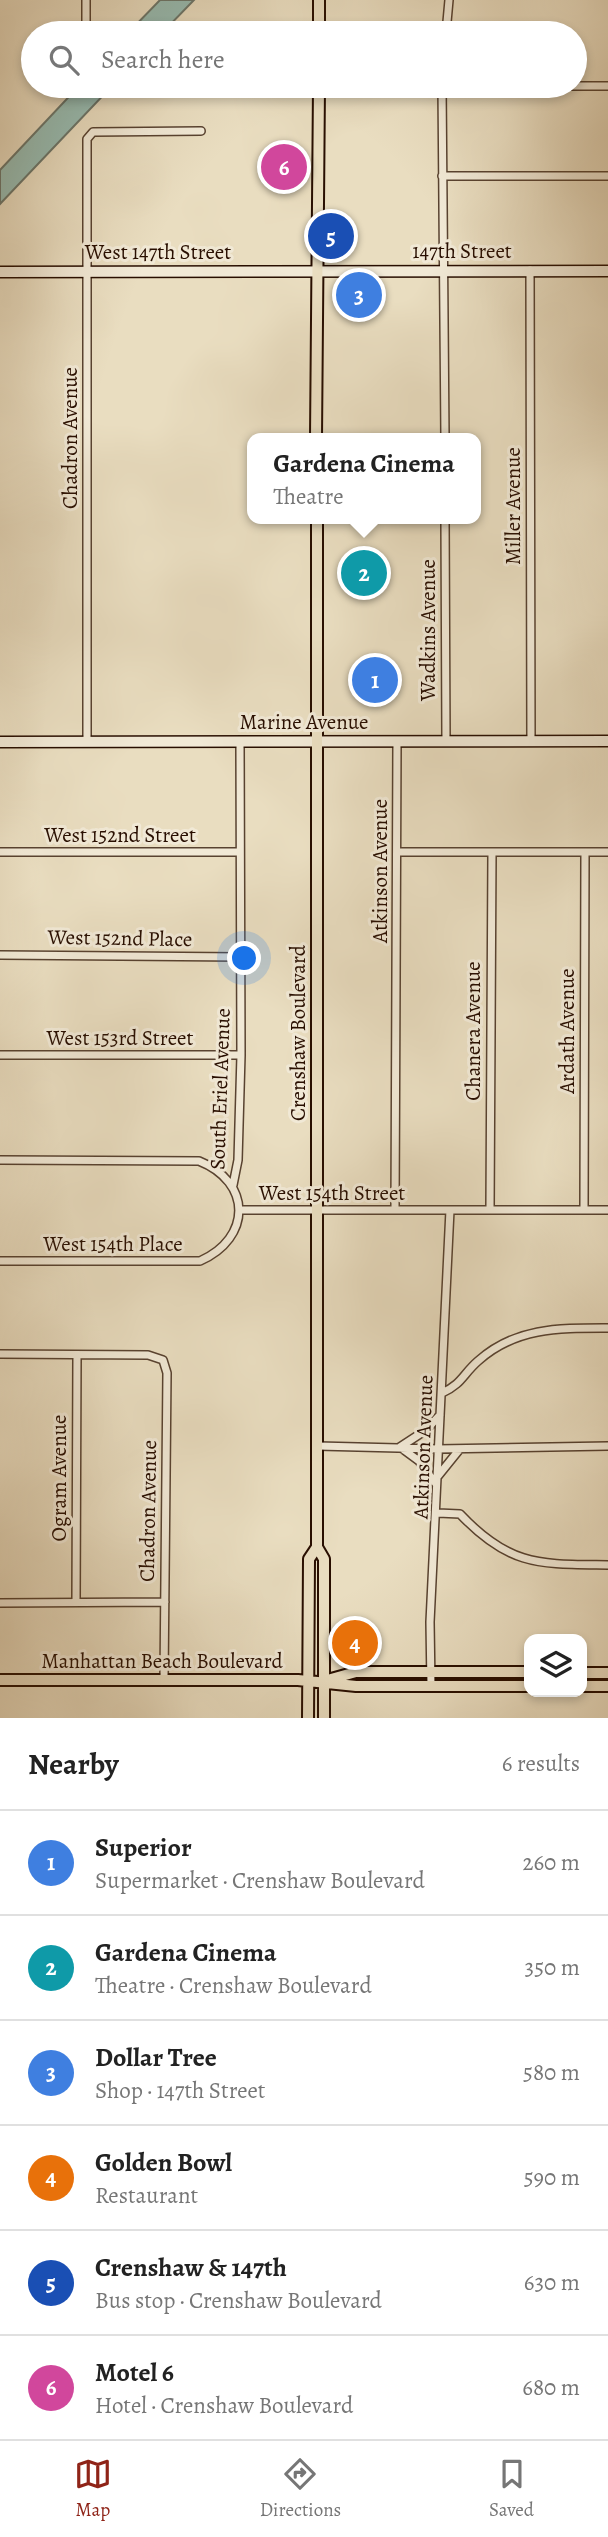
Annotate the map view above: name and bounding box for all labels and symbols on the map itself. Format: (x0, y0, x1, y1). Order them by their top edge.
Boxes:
pin: 6 (261, 141, 307, 193)
pin: 5 (308, 210, 354, 262)
street label: 147th Street (412, 237, 512, 265)
street label: West 147th Street (84, 238, 231, 266)
pin: 3 (336, 269, 382, 321)
street label: Chadron Avenue (56, 367, 84, 509)
street label: Miller Avenue (499, 447, 527, 565)
pin: 2 (341, 547, 387, 599)
street label: Wadkins Avenue (414, 559, 442, 702)
pin: 1 (352, 654, 398, 706)
street label: Marine Avenue (240, 708, 368, 736)
street label: Atkinson Avenue (366, 799, 394, 944)
street label: West 152nd Street (43, 821, 196, 849)
street label: West 152nd Place (46, 923, 193, 953)
your location (227, 941, 261, 975)
street label: Crenshaw Boulevard (284, 944, 312, 1121)
street label: Chanera Avenue (459, 961, 487, 1101)
street label: Ardath Avenue (553, 968, 581, 1095)
street label: South Eriel Avenue (203, 1008, 237, 1170)
street label: West 153rd Street (46, 1024, 193, 1052)
street label: West 154th Street (258, 1179, 405, 1207)
street label: West 154th Place (42, 1230, 183, 1258)
street label: Atkinson Avenue (406, 1374, 440, 1521)
street label: Ogram Avenue (45, 1415, 73, 1541)
street label: Chadron Avenue (133, 1440, 163, 1582)
pin: 4 (332, 1617, 378, 1669)
street label: Manhattan Beach Boulevard (41, 1647, 284, 1675)

